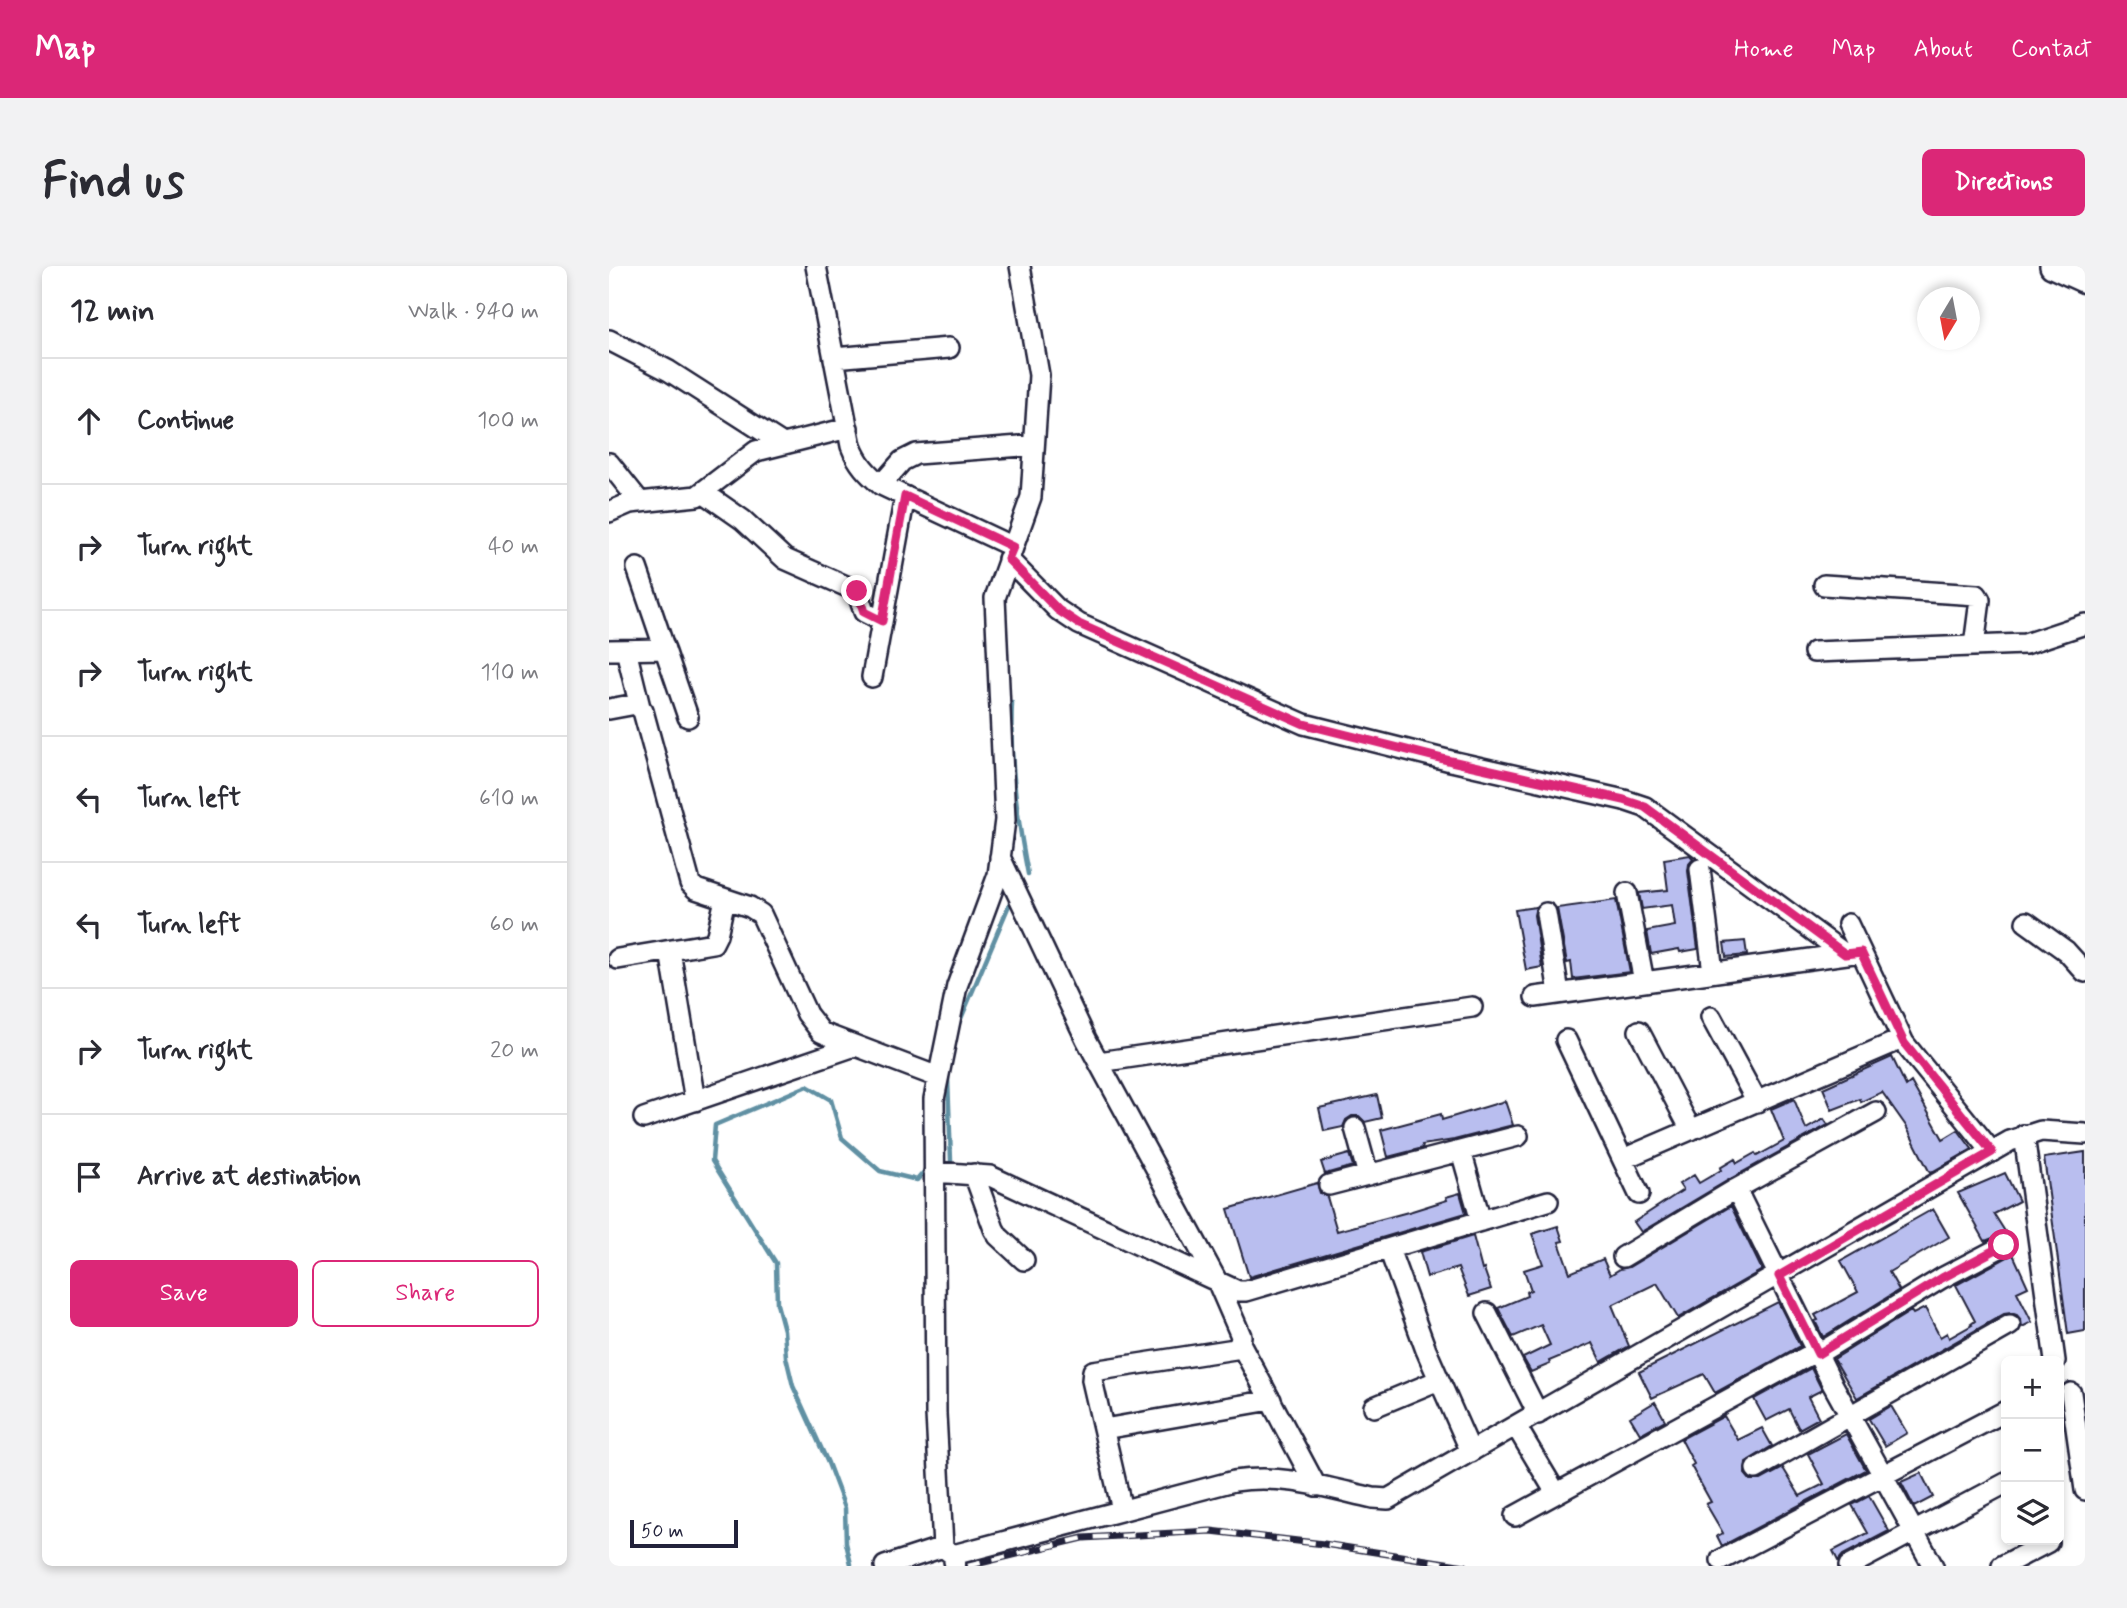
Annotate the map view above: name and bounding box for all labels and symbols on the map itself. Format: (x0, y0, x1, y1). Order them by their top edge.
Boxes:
north arrow (1917, 287, 1980, 350)
route end (841, 575, 872, 606)
route start (1988, 1229, 2019, 1260)
scale bar (630, 1517, 739, 1549)

